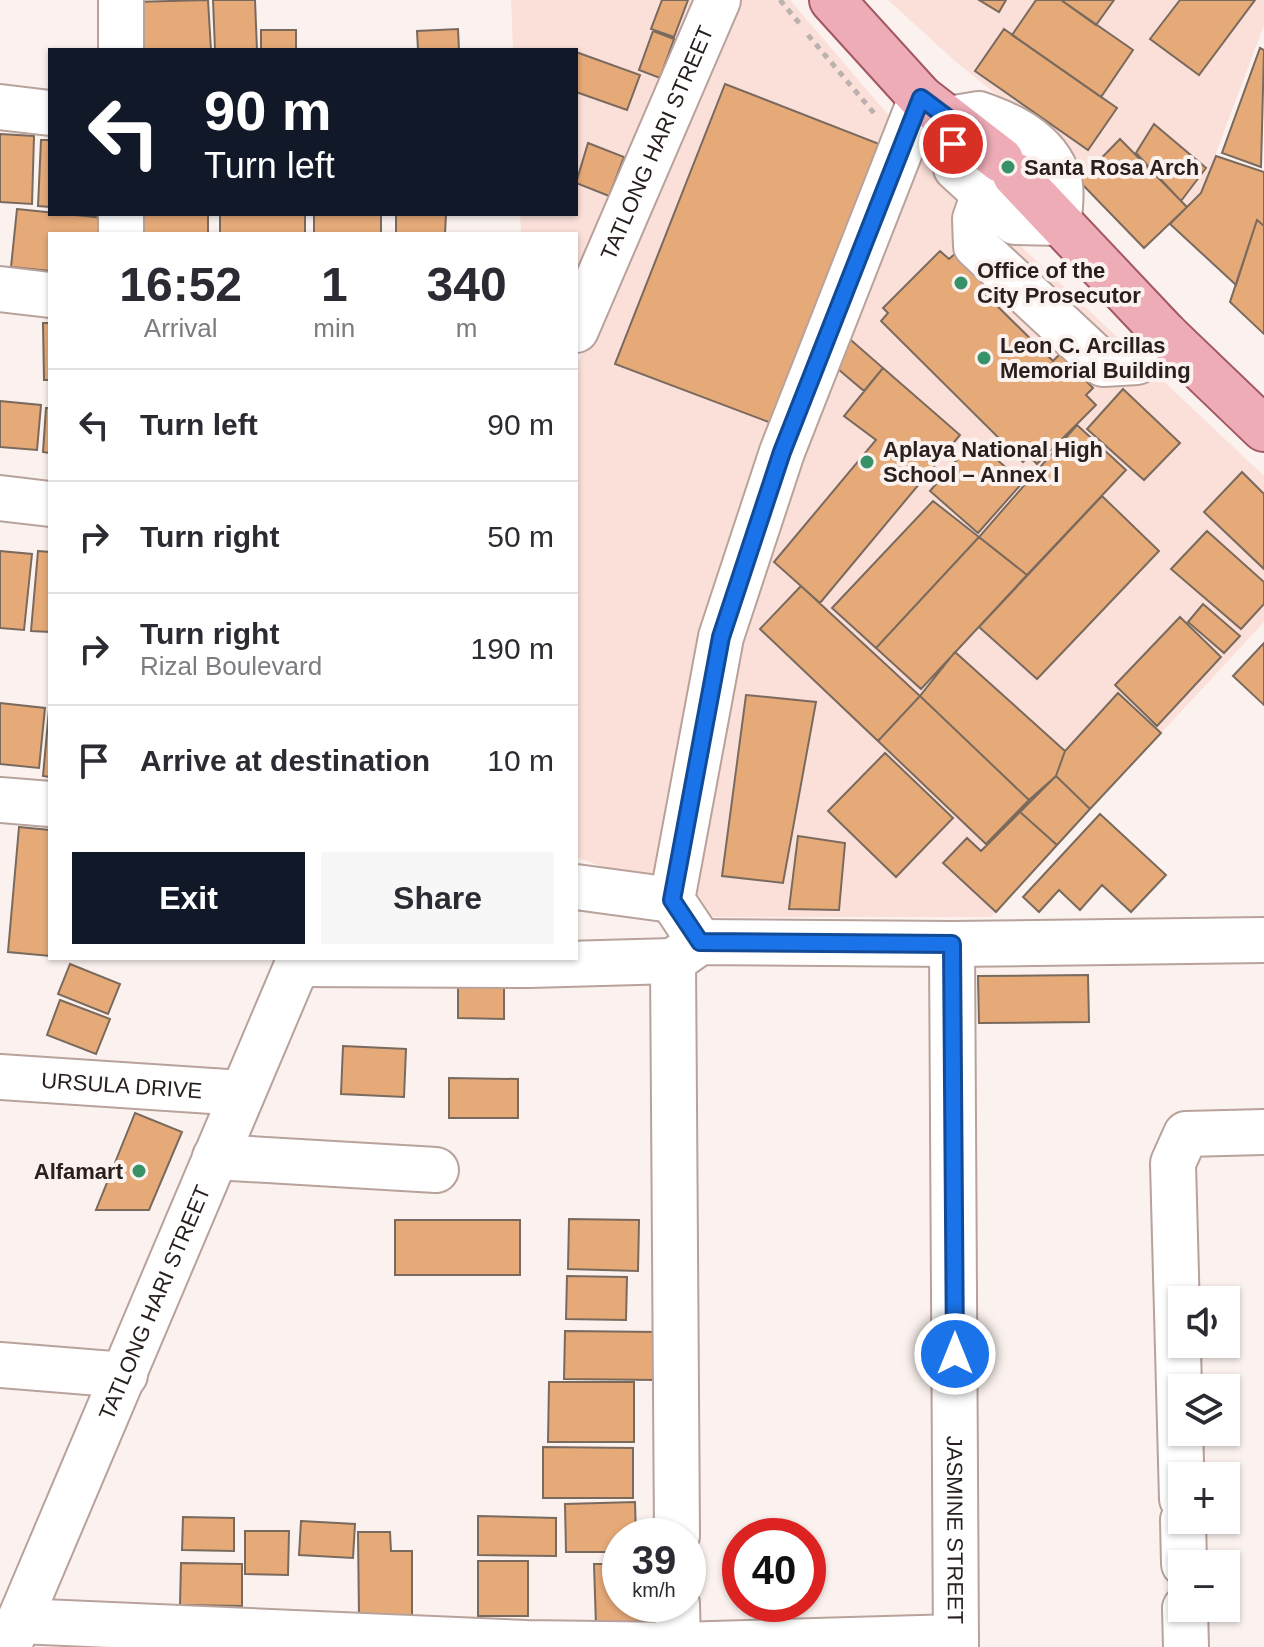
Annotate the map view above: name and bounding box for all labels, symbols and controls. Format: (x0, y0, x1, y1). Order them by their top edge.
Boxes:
street label: TATLONG HARI STREET (595, 22, 718, 263)
text: 90 m (204, 79, 332, 142)
icon: left (72, 80, 176, 184)
pin (919, 110, 987, 178)
icon: arrive (931, 122, 975, 166)
text: Turn left (204, 145, 335, 186)
place label: Santa Rosa Arch (1024, 155, 1199, 180)
marker: Santa Rosa Arch (999, 158, 1017, 176)
text: 16:52 (119, 258, 242, 311)
text: 1 (321, 258, 348, 311)
text: 340 (427, 258, 507, 311)
place label: Office of the City Prosecutor (977, 258, 1141, 308)
marker: Office of the City Prosecutor (952, 274, 970, 292)
text: Arrival (144, 313, 218, 343)
text: min (313, 313, 355, 343)
text: m (456, 313, 477, 343)
place label: Leon C. Arcillas Memorial Building (1000, 333, 1191, 383)
marker: Leon C. Arcillas Memorial Building (975, 349, 993, 367)
icon: left (72, 403, 116, 447)
text: Turn left (140, 408, 258, 441)
text: 90 m (487, 408, 554, 441)
place label: Aplaya National High School – Annex I (883, 437, 1103, 487)
marker: Aplaya National High School – Annex I (858, 453, 876, 471)
icon: right (72, 515, 116, 559)
text: Turn right (140, 520, 279, 553)
text: 50 m (487, 520, 554, 553)
text: Turn right (140, 617, 279, 650)
icon: right (72, 627, 116, 671)
text: 190 m (471, 632, 554, 665)
text: Rizal Boulevard (140, 651, 322, 681)
icon: arrive (72, 739, 116, 783)
text: Arrive at destination (140, 744, 430, 777)
text: 10 m (487, 744, 554, 777)
button: Exit (72, 852, 305, 944)
button: Share (321, 852, 554, 944)
street label: URSULA DRIVE (40, 1067, 203, 1103)
place label: Alfamart (34, 1159, 124, 1184)
marker: Alfamart (130, 1162, 148, 1180)
street label: TATLONG HARI STREET (93, 1181, 215, 1424)
map controls (1168, 1286, 1240, 1622)
button: sound (1168, 1286, 1240, 1358)
position arrow (913, 1312, 997, 1396)
button: layers (1168, 1374, 1240, 1446)
street label: JASMINE STREET (942, 1436, 968, 1624)
button: + (1168, 1462, 1240, 1534)
speed limit sign: 40 (722, 1518, 826, 1622)
text: 39 (632, 1538, 676, 1582)
button: − (1168, 1550, 1240, 1622)
text: km/h (632, 1579, 676, 1601)

